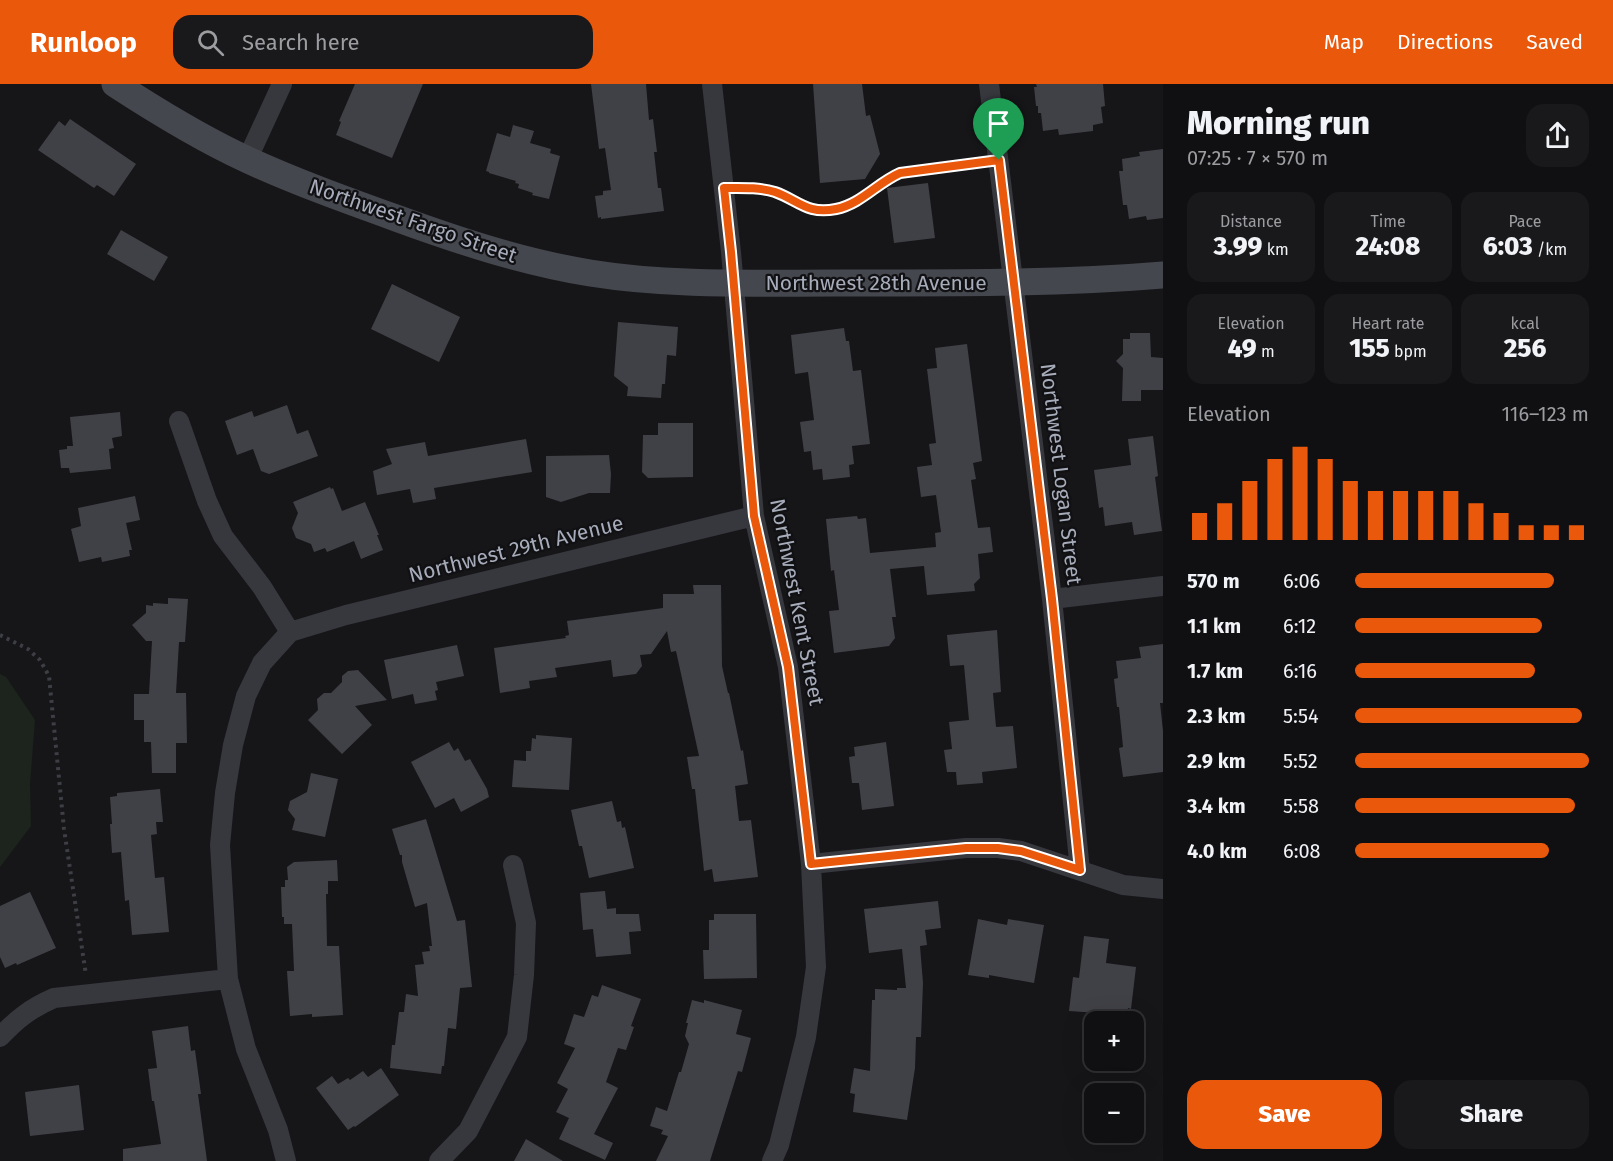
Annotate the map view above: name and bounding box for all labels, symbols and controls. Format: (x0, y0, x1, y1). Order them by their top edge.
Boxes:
search box (173, 15, 593, 69)
text: Runloop (30, 26, 137, 59)
icon: search (194, 26, 227, 59)
text: Search here (242, 29, 360, 56)
text: Map (1324, 29, 1364, 55)
text: Directions (1397, 29, 1493, 55)
text: Saved (1526, 29, 1583, 55)
pin (973, 98, 1024, 160)
text: Morning run (1187, 103, 1370, 143)
button: share (1526, 104, 1589, 167)
icon: arrive (982, 107, 1015, 140)
text: 07:25 · 7 × 570 m (1187, 146, 1328, 170)
street label: Northwest Fargo Street (306, 173, 521, 269)
text: Distance (1220, 212, 1282, 231)
text: Time (1370, 212, 1406, 231)
text: Pace (1508, 212, 1542, 231)
text: 3.99 (1213, 231, 1262, 262)
text: 24:08 (1356, 231, 1420, 262)
text: 6:03 (1483, 231, 1533, 262)
text: km (1262, 240, 1289, 259)
text: /km (1533, 240, 1567, 259)
street label: Northwest 28th Avenue (765, 270, 987, 296)
text: Elevation (1217, 314, 1285, 333)
text: Heart rate (1352, 314, 1424, 333)
text: kcal (1511, 314, 1539, 333)
text: 49 (1227, 333, 1257, 364)
text: 155 (1349, 333, 1390, 364)
text: 256 (1504, 333, 1546, 364)
text: m (1257, 342, 1275, 361)
text: bpm (1390, 342, 1427, 361)
street label: Northwest Logan Street (1035, 362, 1088, 587)
text: Elevation (1187, 402, 1271, 426)
text: 116–123 m (1501, 402, 1589, 426)
street label: Northwest Kent Street (764, 496, 830, 708)
street label: Northwest 29th Avenue (406, 510, 626, 588)
text: 570 m (1187, 569, 1240, 593)
text: 6:06 (1283, 569, 1320, 593)
text: 1.1 km (1187, 614, 1241, 638)
text: 6:12 (1283, 614, 1316, 638)
text: 1.7 km (1187, 659, 1243, 683)
text: 6:16 (1283, 659, 1317, 683)
text: 2.3 km (1187, 704, 1246, 728)
text: 5:54 (1283, 704, 1319, 728)
text: 2.9 km (1187, 749, 1246, 773)
text: 5:52 (1283, 749, 1318, 773)
text: 3.4 km (1187, 794, 1246, 818)
text: 5:58 (1283, 794, 1319, 818)
text: 4.0 km (1187, 839, 1247, 863)
text: 6:08 (1283, 839, 1321, 863)
map controls (1084, 1011, 1144, 1143)
button: + (1084, 1011, 1144, 1071)
button: Save (1187, 1080, 1382, 1149)
button: Share (1394, 1080, 1589, 1149)
button: − (1084, 1083, 1144, 1143)

